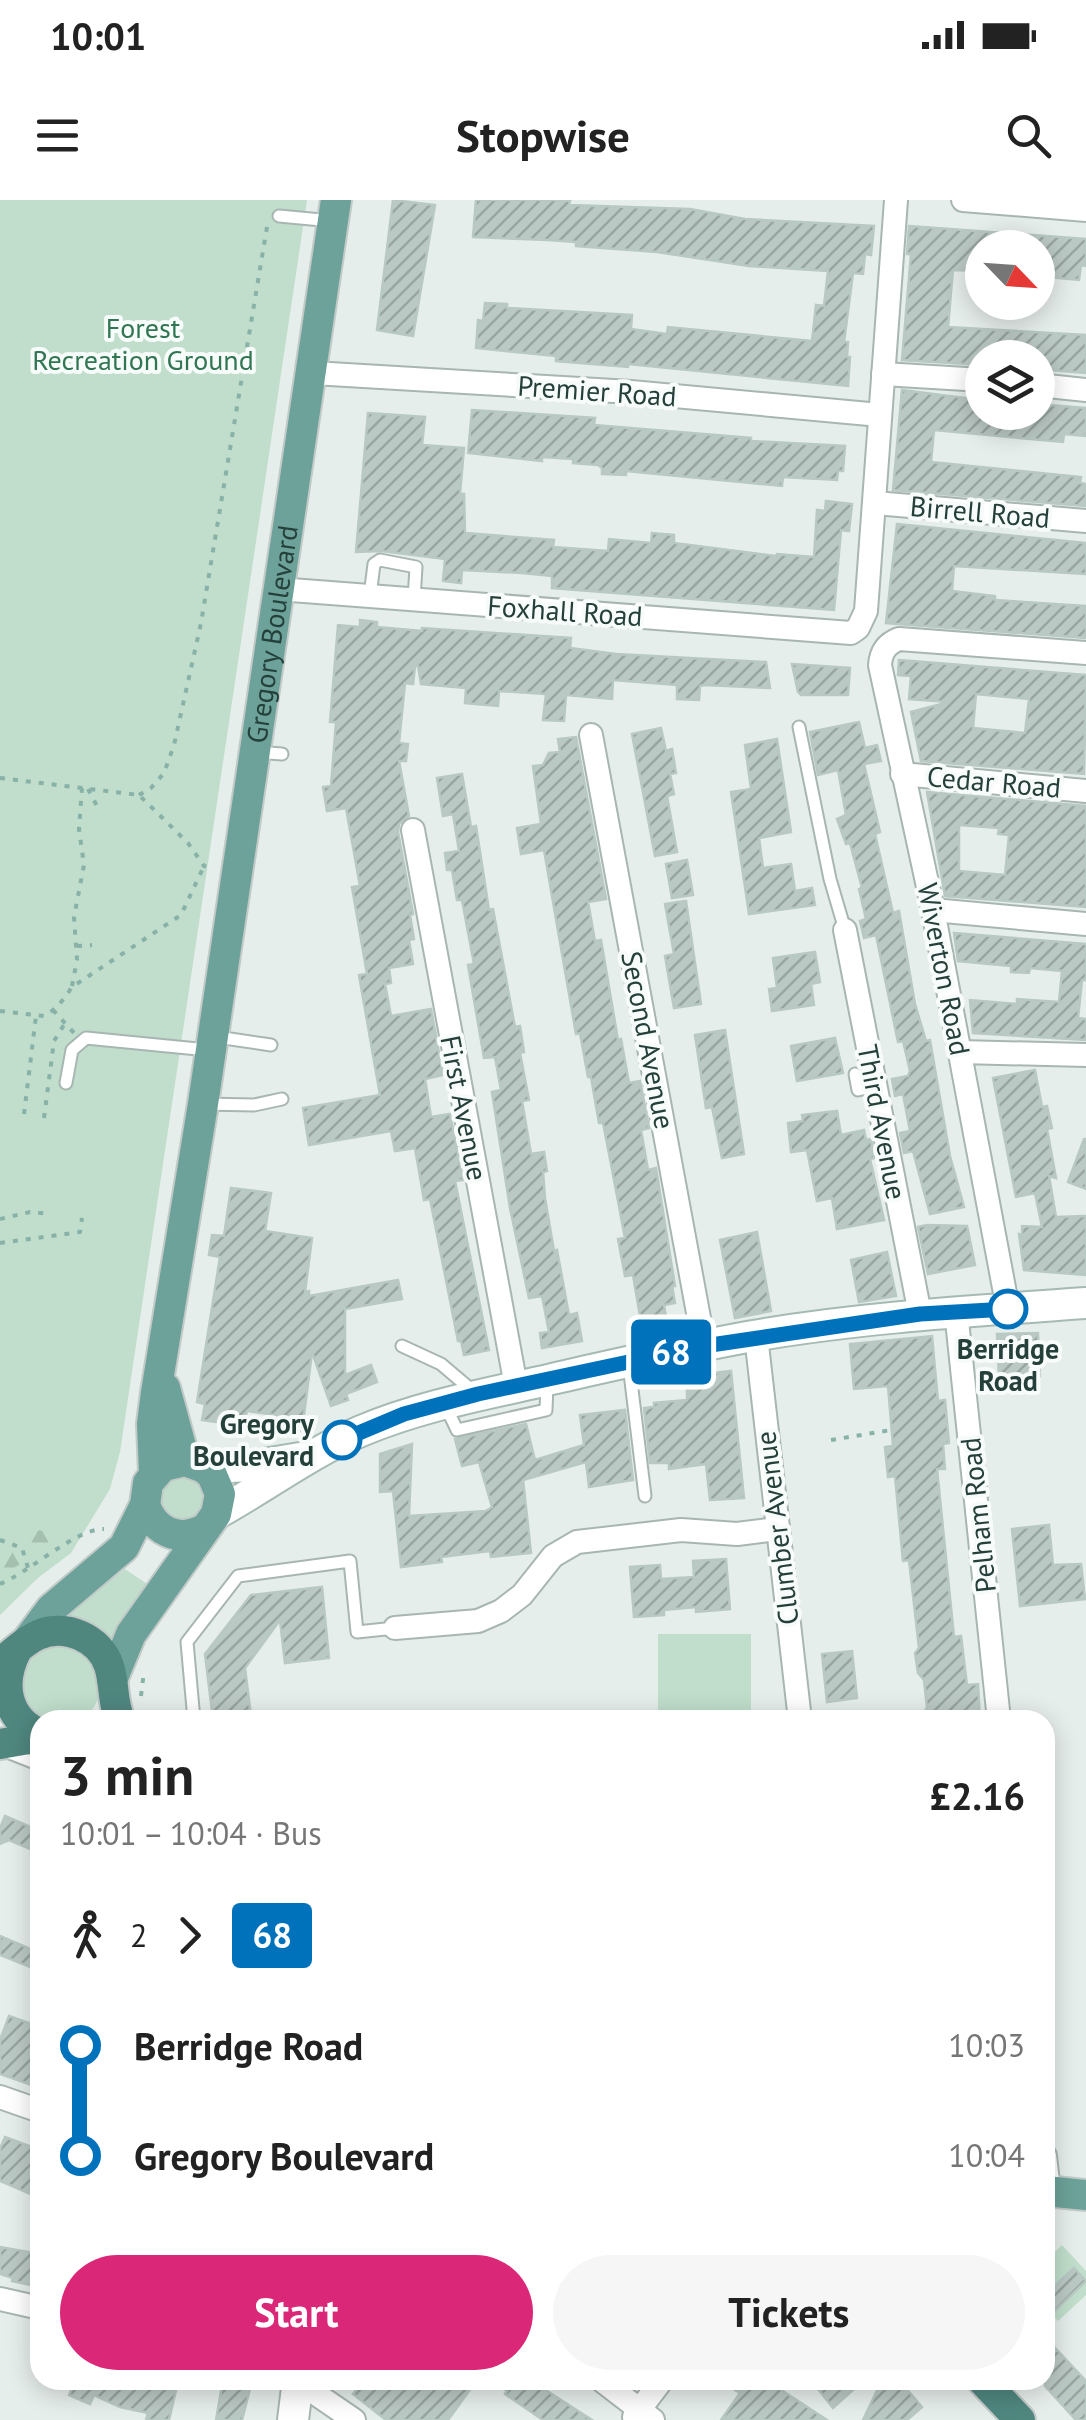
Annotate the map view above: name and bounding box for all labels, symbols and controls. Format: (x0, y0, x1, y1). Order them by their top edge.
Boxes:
text: 10:01 (50, 11, 146, 60)
text: Stopwise (456, 106, 630, 164)
icon: menu (30, 108, 85, 163)
icon: search (1001, 108, 1056, 163)
north arrow (965, 230, 1055, 320)
map controls (965, 230, 1055, 430)
park label: Forest Recreation Ground (32, 309, 254, 378)
button: layers (965, 340, 1055, 430)
street label: Premier Road (516, 366, 678, 415)
street label: Birrell Road (909, 487, 1052, 536)
street label: Gregory Boulevard (237, 523, 306, 746)
street label: Foxhall Road (486, 587, 644, 634)
street label: Cedar Road (925, 757, 1063, 806)
street label: Wiverton Road (910, 880, 979, 1058)
street label: Second Avenue (613, 948, 684, 1132)
street label: First Avenue (432, 1032, 497, 1183)
street label: Third Avenue (849, 1041, 916, 1202)
marker: Berridge Road (989, 1290, 1027, 1328)
line badge: 68 (626, 1320, 716, 1384)
text: 68 (651, 1329, 691, 1375)
place label: Berridge Road (957, 1330, 1059, 1399)
place label: Gregory Boulevard (193, 1405, 315, 1474)
marker: Gregory Boulevard (323, 1421, 361, 1459)
street label: Clumber Avenue (746, 1429, 807, 1627)
street label: Pelham Road (951, 1436, 1004, 1594)
text: 3 min (60, 1739, 194, 1810)
text: £2.16 (929, 1771, 1025, 1820)
text: 10:01 – 10:04 · Bus (60, 1812, 322, 1854)
icon: walk (60, 1908, 115, 1963)
icon: forward (162, 1908, 217, 1963)
text: 68 (252, 1912, 292, 1958)
text: 2 (130, 1914, 147, 1956)
text: Berridge Road (134, 2021, 363, 2070)
text: 10:03 (948, 2024, 1025, 2066)
text: Gregory Boulevard (134, 2131, 434, 2180)
text: 10:04 (948, 2134, 1025, 2176)
button: Start (60, 2255, 533, 2370)
button: Tickets (553, 2255, 1025, 2370)

